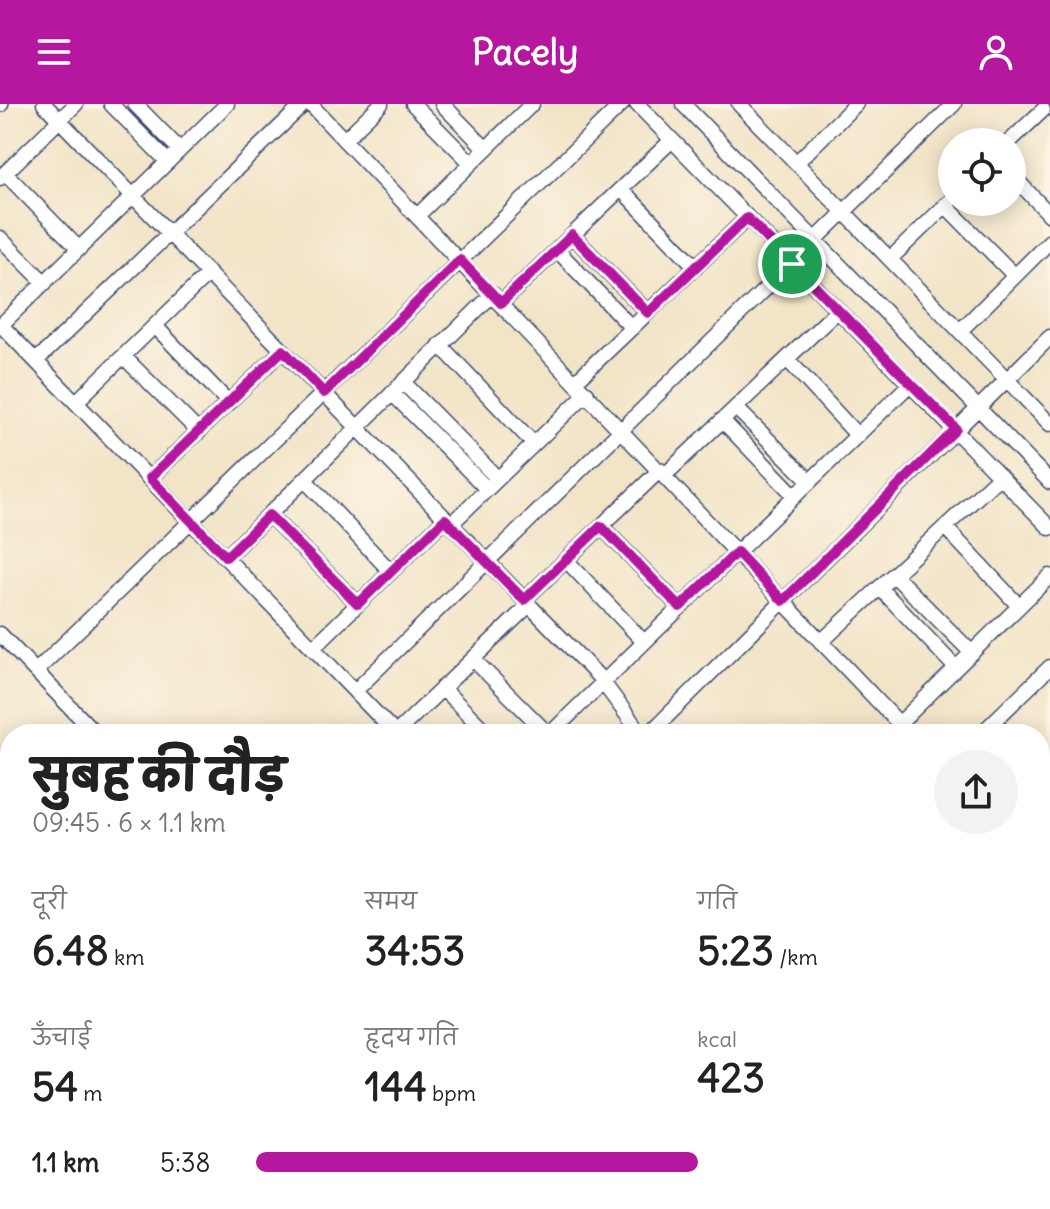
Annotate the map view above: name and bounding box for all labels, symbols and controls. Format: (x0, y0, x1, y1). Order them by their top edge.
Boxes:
icon: menu (32, 30, 76, 74)
text: Pacely (472, 30, 578, 75)
icon: person (974, 30, 1018, 74)
map controls (938, 128, 1026, 216)
button: locate (938, 128, 1026, 216)
pin (758, 230, 826, 298)
icon: arrive (770, 242, 814, 286)
text: सुबह की दौड़ (32, 748, 286, 803)
button: share (934, 750, 1018, 834)
text: 09:45 · 6 × 1.1 km (32, 806, 226, 839)
text: दूरी (32, 887, 67, 915)
text: समय (365, 887, 417, 915)
text: गति (697, 887, 737, 915)
text: 6.48 (32, 926, 109, 976)
text: 34:53 (365, 926, 465, 976)
text: 5:23 (697, 926, 774, 976)
text: km (109, 943, 145, 971)
text: /km (774, 943, 818, 971)
text: ऊँचाई (32, 1023, 91, 1051)
text: हृदय गति (365, 1023, 458, 1051)
text: kcal (697, 1025, 737, 1053)
text: 423 (697, 1053, 765, 1103)
text: 54 (32, 1062, 78, 1112)
text: 144 (365, 1062, 427, 1112)
text: m (78, 1079, 103, 1107)
text: bpm (427, 1079, 476, 1107)
text: 1.1 km (32, 1146, 99, 1179)
text: 5:38 (160, 1146, 211, 1179)

